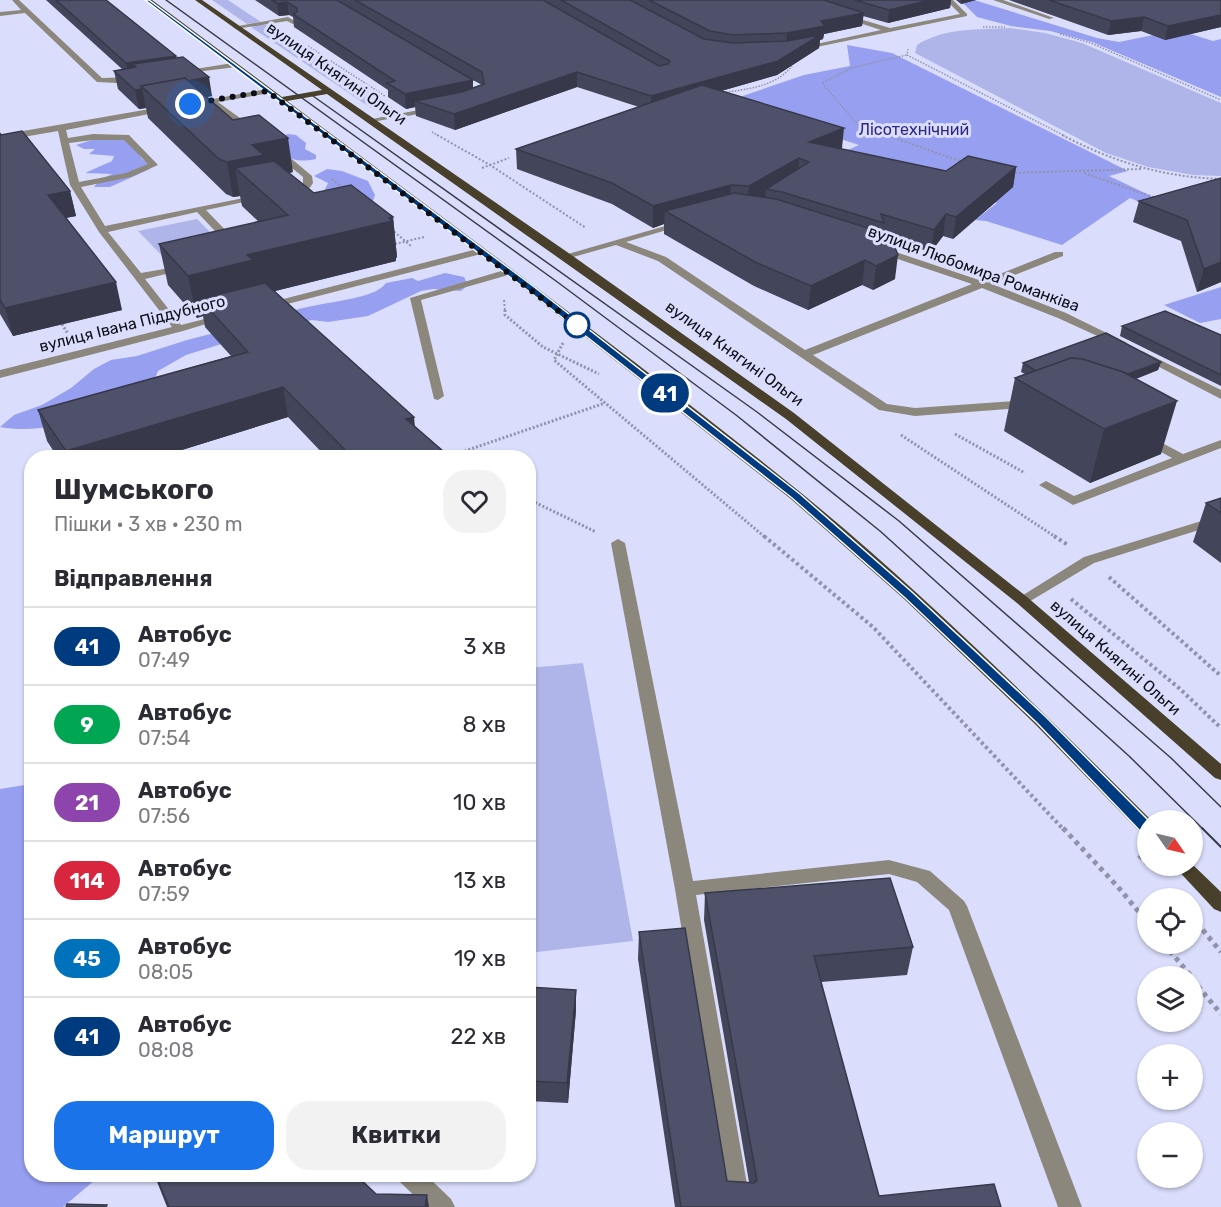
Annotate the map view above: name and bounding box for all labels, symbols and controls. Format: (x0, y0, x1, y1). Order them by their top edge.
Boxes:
street label: вулиця Княгині Ольги (263, 18, 410, 129)
your location (175, 89, 205, 119)
park label: Лісотехнічний (859, 120, 969, 139)
street label: вулиця Любомира Романківа (866, 221, 1082, 316)
street label: вулиця Івана Піддубного (37, 291, 227, 356)
street label: вулиця Княгині Ольги (662, 297, 808, 410)
unlabelled marker (564, 312, 590, 338)
line badge: 41 (638, 374, 692, 412)
text: 41 (653, 381, 677, 406)
button: heart (443, 470, 506, 533)
text: Шумського (54, 473, 214, 506)
text: Пішки · 3 хв · 230 m (54, 512, 243, 536)
text: Відправлення (54, 565, 212, 592)
street label: вулиця Княгині Ольги (1047, 596, 1185, 719)
text: Автобус (138, 621, 232, 648)
text: 3 хв (463, 633, 506, 660)
text: 41 (75, 634, 99, 659)
text: 07:49 (138, 648, 190, 672)
text: Автобус (138, 699, 232, 726)
text: 8 хв (462, 711, 506, 738)
text: 9 (80, 712, 94, 737)
text: 07:54 (138, 726, 190, 750)
text: Автобус (138, 777, 232, 804)
text: 10 хв (453, 789, 506, 816)
text: 21 (75, 790, 99, 815)
text: 07:56 (138, 804, 190, 828)
north arrow (1137, 810, 1203, 876)
map controls (1137, 810, 1203, 1188)
text: Автобус (138, 855, 232, 882)
text: 13 хв (454, 867, 506, 894)
text: 114 (69, 868, 105, 893)
text: 07:59 (138, 882, 190, 906)
button: locate (1137, 888, 1203, 954)
text: Автобус (138, 933, 232, 960)
text: 19 хв (454, 945, 506, 972)
text: 45 (73, 946, 101, 971)
text: 08:05 (138, 960, 193, 984)
button: layers (1137, 966, 1203, 1032)
text: Автобус (138, 1011, 232, 1038)
text: 22 хв (451, 1023, 506, 1050)
text: 41 (75, 1024, 99, 1049)
text: 08:08 (138, 1038, 194, 1062)
button: + (1137, 1044, 1203, 1110)
button: Маршрут (54, 1101, 274, 1170)
button: Квитки (286, 1101, 506, 1170)
button: − (1137, 1122, 1203, 1188)

